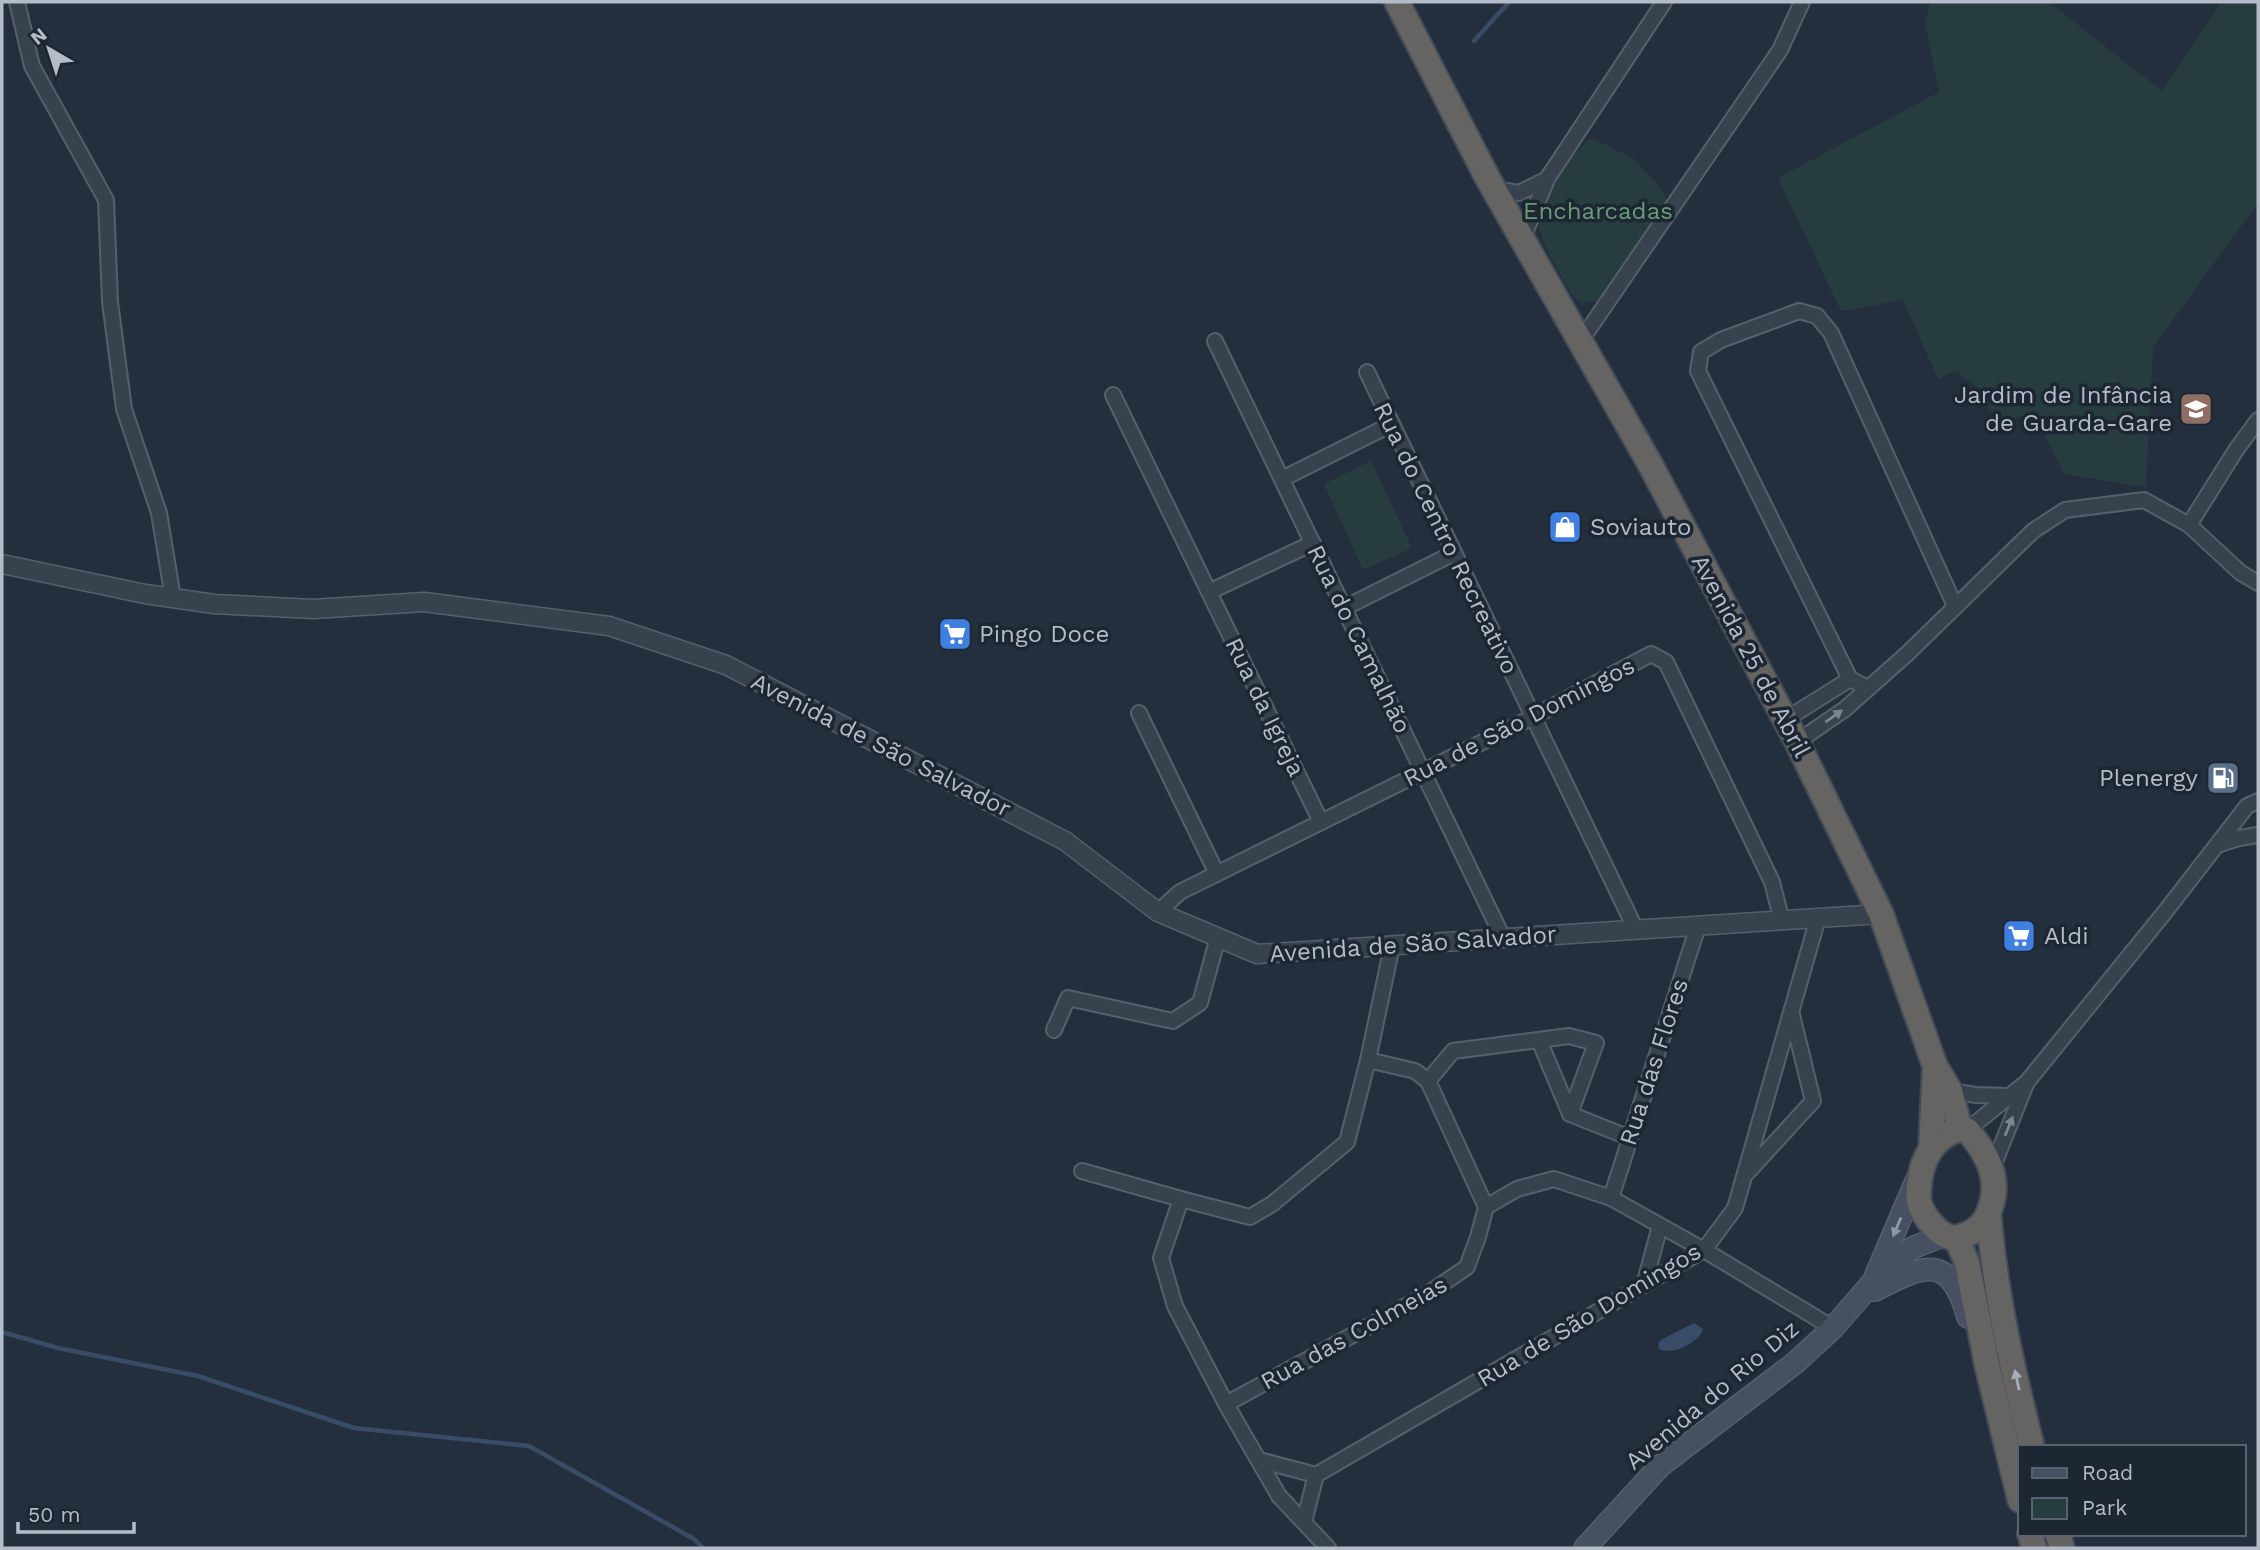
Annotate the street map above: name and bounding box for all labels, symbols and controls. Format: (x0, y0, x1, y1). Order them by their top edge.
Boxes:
north arrow (14, 14, 84, 84)
text: N (26, 23, 51, 50)
park label: Encharcadas (1523, 197, 1673, 225)
place label: Jardim de Infância de Guarda-Gare (1954, 381, 2172, 437)
school or university icon: Jardim de Infância de Guarda-Gare (2177, 390, 2215, 428)
street label: Rua do Centro Recreativo (1368, 398, 1524, 678)
shop icon: Soviauto (1546, 508, 1584, 546)
place label: Soviauto (1590, 513, 1692, 541)
street label: Rua do Camalhão (1301, 540, 1417, 738)
street label: Avenida 25 de Abril (1686, 550, 1817, 763)
supermarket icon: Pingo Doce (936, 615, 974, 653)
place label: Pingo Doce (979, 620, 1109, 648)
street label: Rua da Igreja (1219, 633, 1311, 781)
street label: Rua de São Domingos (1399, 651, 1639, 793)
street label: Avenida de São Salvador (746, 667, 1016, 823)
one-way arrow (1825, 709, 1843, 723)
fuel station icon: Plenergy (2204, 759, 2242, 797)
place label: Plenergy (2099, 764, 2199, 792)
supermarket icon: Aldi (2000, 917, 2038, 955)
street label: Avenida de São Salvador (1268, 920, 1558, 968)
place label: Aldi (2044, 922, 2089, 950)
street label: Rua das Flores (1614, 975, 1694, 1149)
one-way arrow (2003, 1115, 2014, 1136)
one-way arrow (1892, 1217, 1903, 1238)
street label: Rua de São Domingos (1472, 1237, 1706, 1393)
street label: Rua das Colmeias (1256, 1270, 1452, 1396)
street label: Avenida do Rio Diz (1620, 1314, 1804, 1476)
one-way arrow (2012, 1369, 2023, 1391)
legend (2018, 1445, 2246, 1536)
text: Road (2082, 1460, 2133, 1485)
scale bar (18, 1490, 133, 1534)
text: Park (2082, 1495, 2127, 1520)
text: 50 m (28, 1502, 80, 1527)

